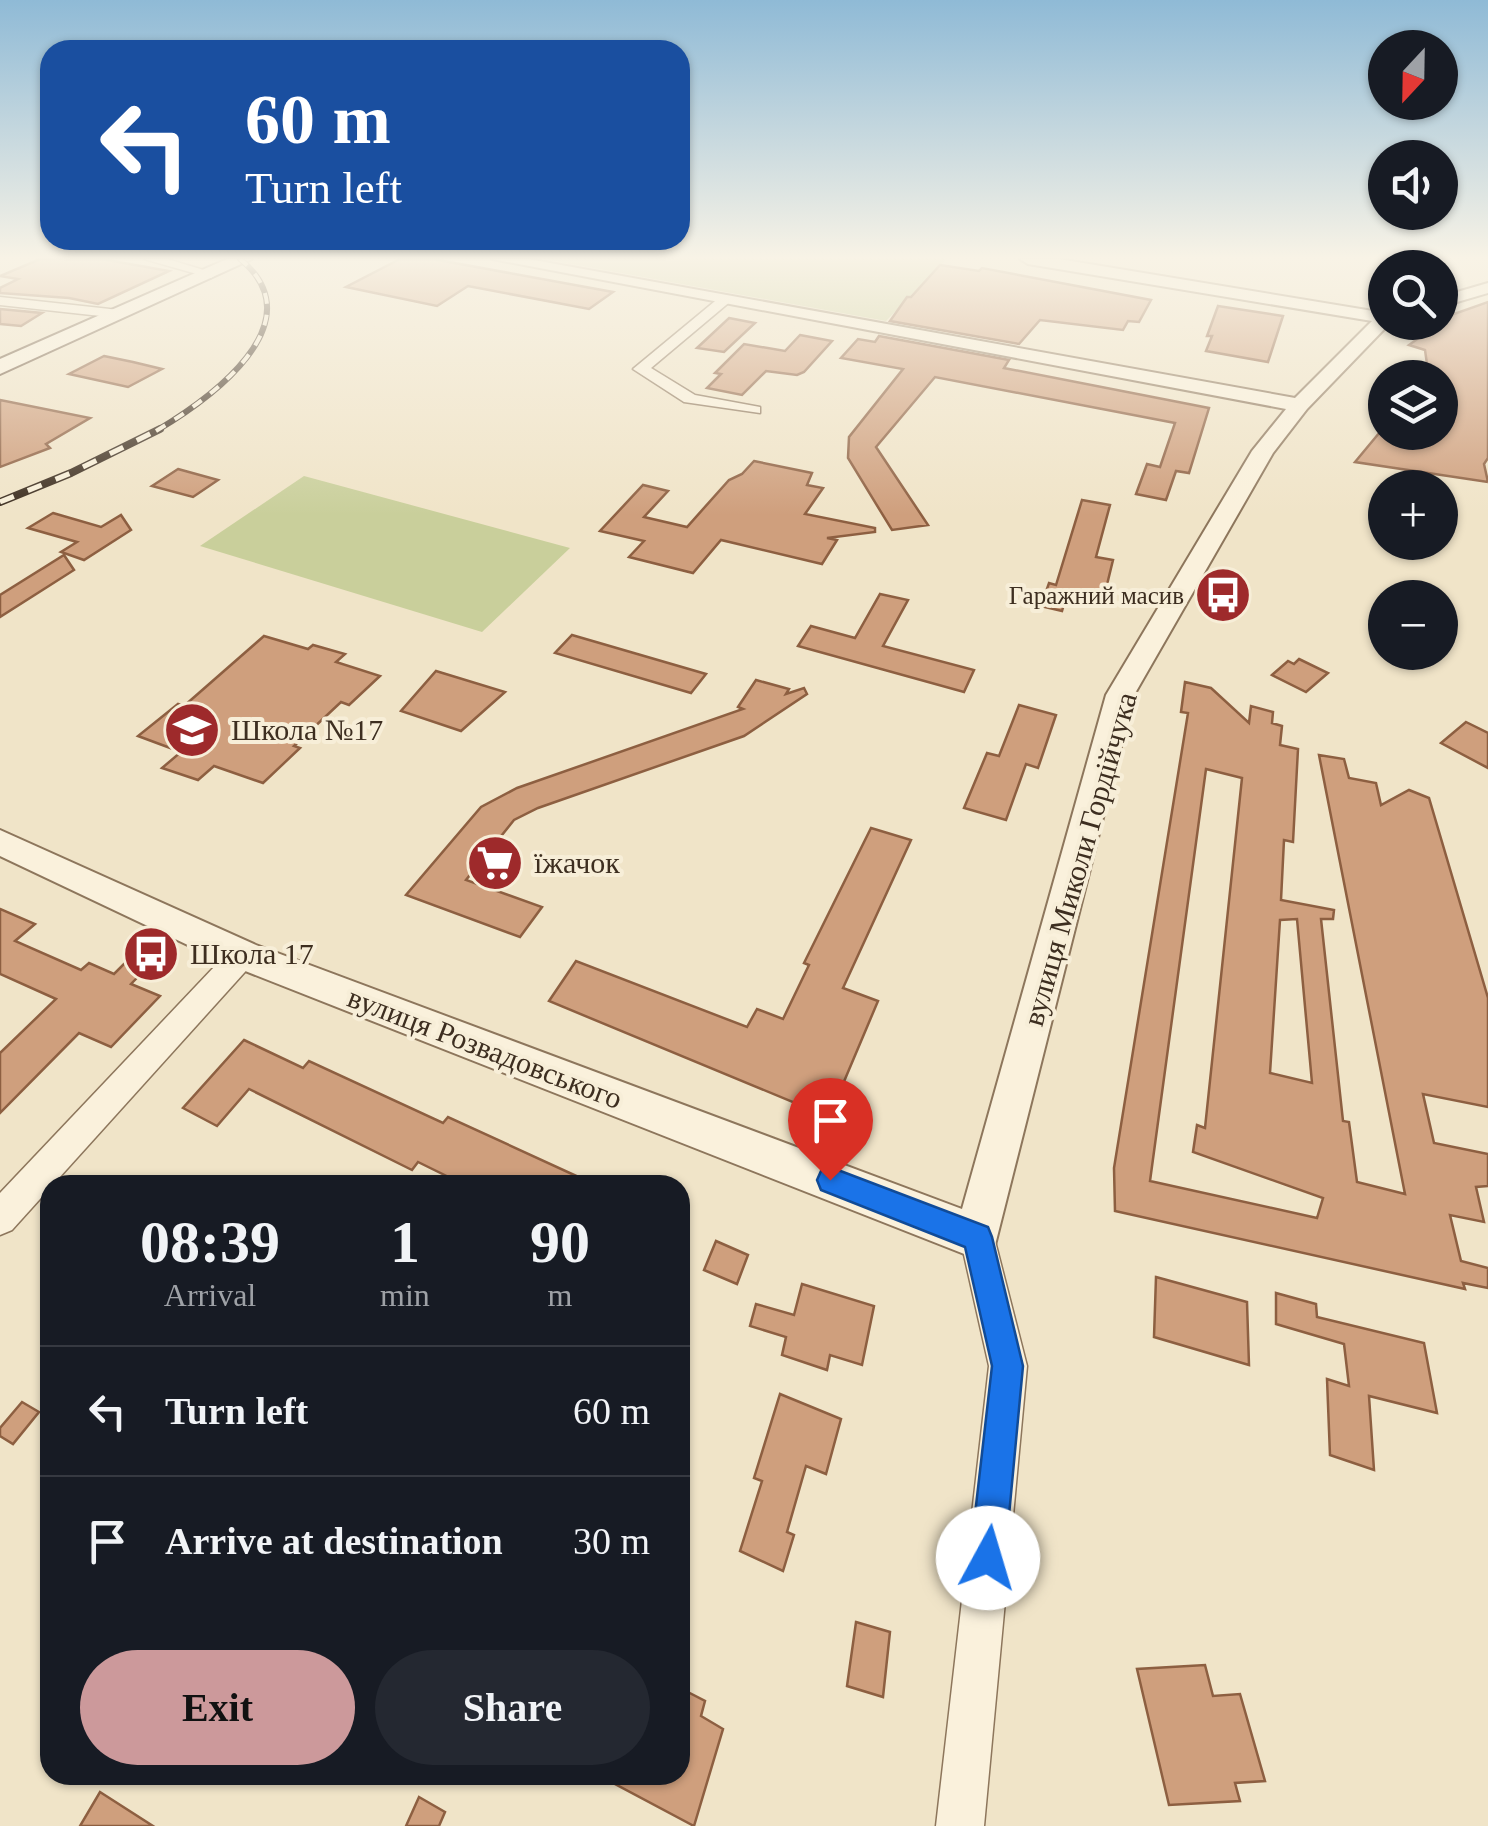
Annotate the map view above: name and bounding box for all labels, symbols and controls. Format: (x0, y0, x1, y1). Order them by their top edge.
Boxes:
north arrow (1368, 30, 1458, 120)
map controls (1368, 30, 1458, 670)
icon: left (80, 80, 210, 210)
text: 60 m (245, 81, 391, 158)
button: sound (1368, 140, 1458, 230)
text: Turn left (245, 163, 402, 213)
button: search (1368, 250, 1458, 340)
button: layers (1368, 360, 1458, 450)
button: + (1368, 470, 1458, 560)
bus stop icon: Гаражний масив (1193, 565, 1253, 625)
button: − (1368, 580, 1458, 670)
place label: Гаражний масив (1009, 582, 1184, 609)
street label: вулиця Миколи Гордійчука (1016, 688, 1143, 1030)
school or university icon: Школа №17 (162, 700, 222, 760)
place label: Школа №17 (231, 713, 383, 746)
supermarket icon: їжачок (465, 833, 525, 893)
place label: їжачок (534, 846, 620, 879)
bus stop icon: Школа 17 (121, 924, 181, 984)
place label: Школа 17 (190, 937, 314, 970)
street label: вулиця Розвадовського (343, 980, 627, 1115)
pin (788, 1078, 873, 1181)
icon: arrive (803, 1093, 858, 1148)
text: 08:39 (140, 1209, 280, 1275)
text: 1 (390, 1209, 420, 1275)
text: 90 (530, 1209, 590, 1275)
text: Arrival (164, 1277, 256, 1313)
text: min (380, 1277, 430, 1313)
text: m (547, 1277, 572, 1313)
icon: left (80, 1384, 135, 1439)
text: Turn left (165, 1390, 308, 1432)
text: 60 m (573, 1390, 650, 1432)
position arrow (936, 1506, 1040, 1610)
icon: arrive (80, 1514, 135, 1569)
text: Arrive at destination (165, 1520, 503, 1562)
text: 30 m (573, 1520, 650, 1562)
button: Exit (80, 1650, 355, 1765)
button: Share (375, 1650, 650, 1765)

